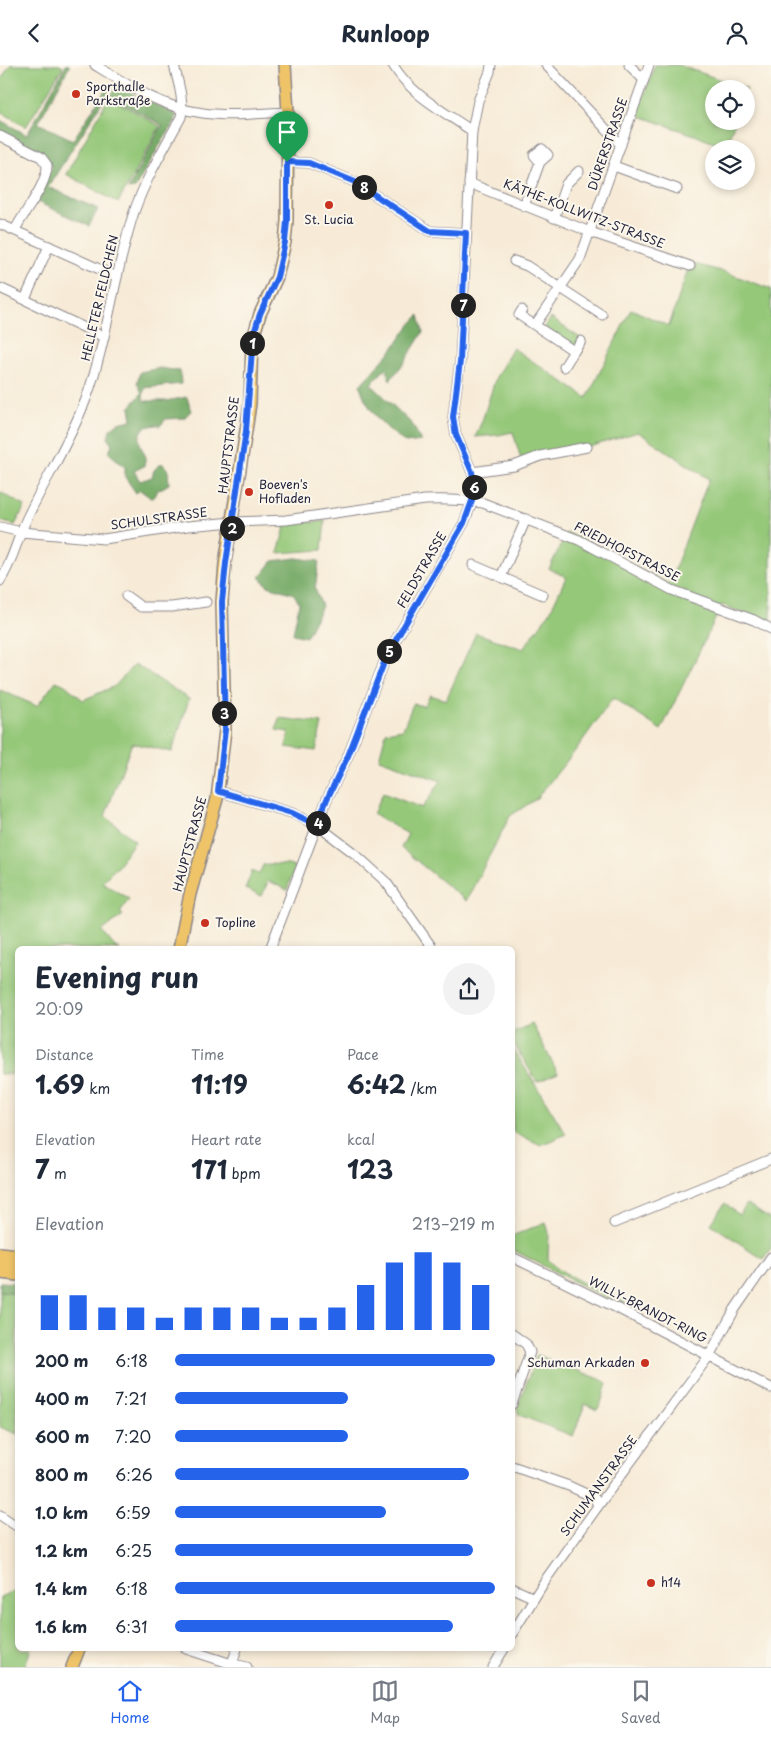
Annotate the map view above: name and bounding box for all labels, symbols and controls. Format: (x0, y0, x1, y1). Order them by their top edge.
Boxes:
text: Runloop (341, 16, 430, 49)
icon: back (20, 19, 48, 47)
icon: person (723, 19, 751, 47)
place label: Sporthalle Parkstraße (86, 77, 150, 109)
map controls (705, 80, 755, 190)
button: locate (705, 80, 755, 130)
marker: Sporthalle Parkstraße (70, 88, 82, 100)
street label: DÜRERSTRASSE (583, 95, 631, 192)
pin (266, 111, 308, 162)
icon: arrive (273, 118, 301, 146)
button: layers (705, 140, 755, 190)
street label: KÄTHE-KOLLWITZ-STRASSE (501, 174, 668, 252)
pin: 8 (352, 175, 376, 199)
text: 8 (360, 177, 369, 198)
marker: St. Lucia (323, 199, 335, 211)
place label: St. Lucia (304, 210, 354, 228)
street label: HELLETER FELDCHEN (76, 233, 122, 363)
pin: 7 (450, 293, 476, 317)
text: 7 (459, 295, 468, 316)
pin: 1 (240, 331, 264, 355)
text: 1 (249, 333, 256, 354)
street label: HAUPTSTRASSE (213, 395, 243, 495)
place label: Boeven's Hofladen (259, 475, 311, 507)
pin: 6 (462, 475, 486, 499)
text: 6 (470, 477, 479, 498)
marker: Boeven's Hofladen (243, 486, 255, 498)
street label: SCHULSTRASSE (109, 502, 209, 534)
pin: 2 (220, 515, 244, 541)
street label: FRIEDHOFSTRASSE (571, 517, 684, 586)
text: 2 (228, 518, 237, 539)
street label: FELDSTRASSE (392, 528, 450, 611)
pin: 5 (376, 639, 402, 663)
text: 5 (385, 641, 394, 662)
pin: 3 (212, 701, 236, 725)
text: 3 (220, 703, 229, 724)
street label: HAUPTSTRASSE (168, 794, 210, 893)
pin: 4 (306, 811, 330, 835)
text: 4 (314, 813, 323, 834)
place label: Topline (215, 913, 256, 931)
marker: Topline (199, 917, 211, 929)
text: Evening run (35, 955, 199, 998)
button: share (443, 963, 495, 1015)
text: 20:09 (35, 996, 83, 1020)
text: Distance (35, 1044, 94, 1065)
text: Time (191, 1044, 224, 1065)
text: Pace (347, 1044, 379, 1065)
text: 1.69 (35, 1065, 85, 1103)
text: 11:19 (191, 1065, 248, 1103)
text: 6:42 (347, 1065, 406, 1103)
text: km (85, 1078, 110, 1099)
text: /km (406, 1078, 437, 1099)
text: Elevation (35, 1129, 95, 1150)
text: Heart rate (191, 1129, 262, 1150)
text: kcal (347, 1129, 375, 1150)
text: 7 (35, 1150, 49, 1188)
text: 171 (191, 1150, 227, 1188)
text: 123 (347, 1150, 393, 1188)
text: m (49, 1163, 67, 1184)
text: bpm (227, 1163, 261, 1184)
text: Elevation (35, 1211, 104, 1235)
text: 213–219 m (412, 1211, 495, 1235)
street label: WILLY-BRANDT-RING (586, 1271, 711, 1347)
text: 200 m (35, 1348, 89, 1372)
text: 6:18 (115, 1348, 148, 1372)
place label: Schuman Arkaden (527, 1353, 635, 1371)
marker: Schuman Arkaden (639, 1357, 651, 1369)
text: 400 m (35, 1386, 89, 1410)
text: 7:21 (115, 1386, 147, 1410)
text: 600 m (35, 1424, 89, 1448)
text: 7:20 (115, 1424, 151, 1448)
street label: SCHUMANSTRASSE (555, 1431, 641, 1540)
text: 800 m (35, 1462, 88, 1486)
text: 6:26 (115, 1462, 153, 1486)
text: 1.0 km (35, 1500, 88, 1524)
text: 6:59 (115, 1500, 151, 1524)
text: 1.2 km (35, 1538, 88, 1562)
text: 6:25 (115, 1538, 152, 1562)
place label: h14 (661, 1573, 681, 1591)
text: 1.4 km (35, 1576, 87, 1600)
text: 6:18 (115, 1576, 148, 1600)
marker: h14 (645, 1577, 657, 1589)
text: 1.6 km (35, 1614, 87, 1638)
text: 6:31 (115, 1614, 148, 1638)
tab: Home (110, 1677, 149, 1728)
tab: Map (370, 1677, 400, 1728)
tab: Saved (621, 1677, 661, 1728)

